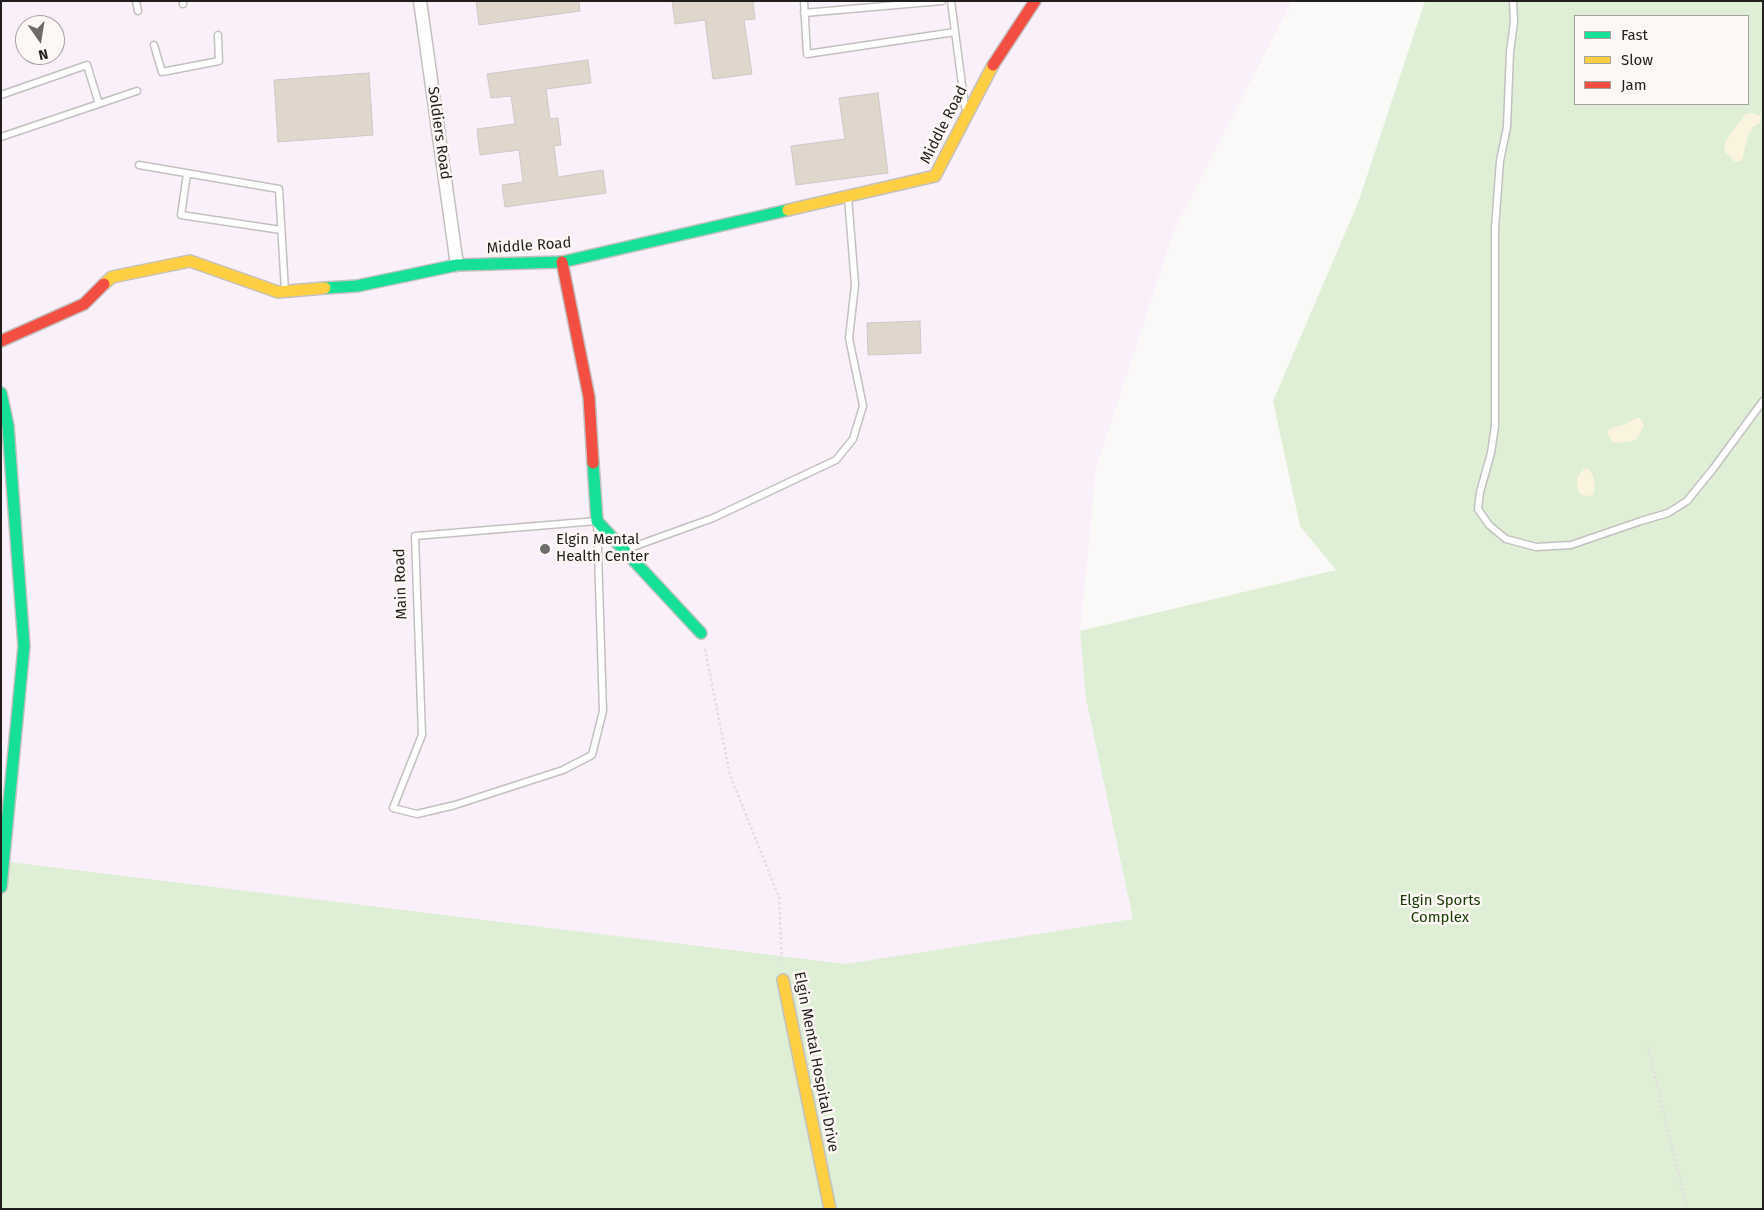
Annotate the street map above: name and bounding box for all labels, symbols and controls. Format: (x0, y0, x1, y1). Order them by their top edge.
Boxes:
north arrow (15, 15, 65, 65)
legend (1574, 15, 1749, 105)
text: Fast (1621, 26, 1648, 44)
text: N (37, 45, 50, 63)
text: Slow (1621, 51, 1653, 69)
text: Jam (1621, 76, 1647, 94)
street label: Middle Road (917, 83, 971, 167)
street label: Soldiers Road (424, 85, 454, 181)
street label: Middle Road (486, 234, 572, 258)
place label: Elgin Mental Health Center (556, 531, 649, 566)
marker: Elgin Mental Health Center (538, 542, 552, 556)
street label: Main Road (391, 548, 411, 620)
park label: Elgin Sports Complex (1399, 892, 1481, 927)
street label: Elgin Mental Hospital Drive (790, 970, 842, 1154)

